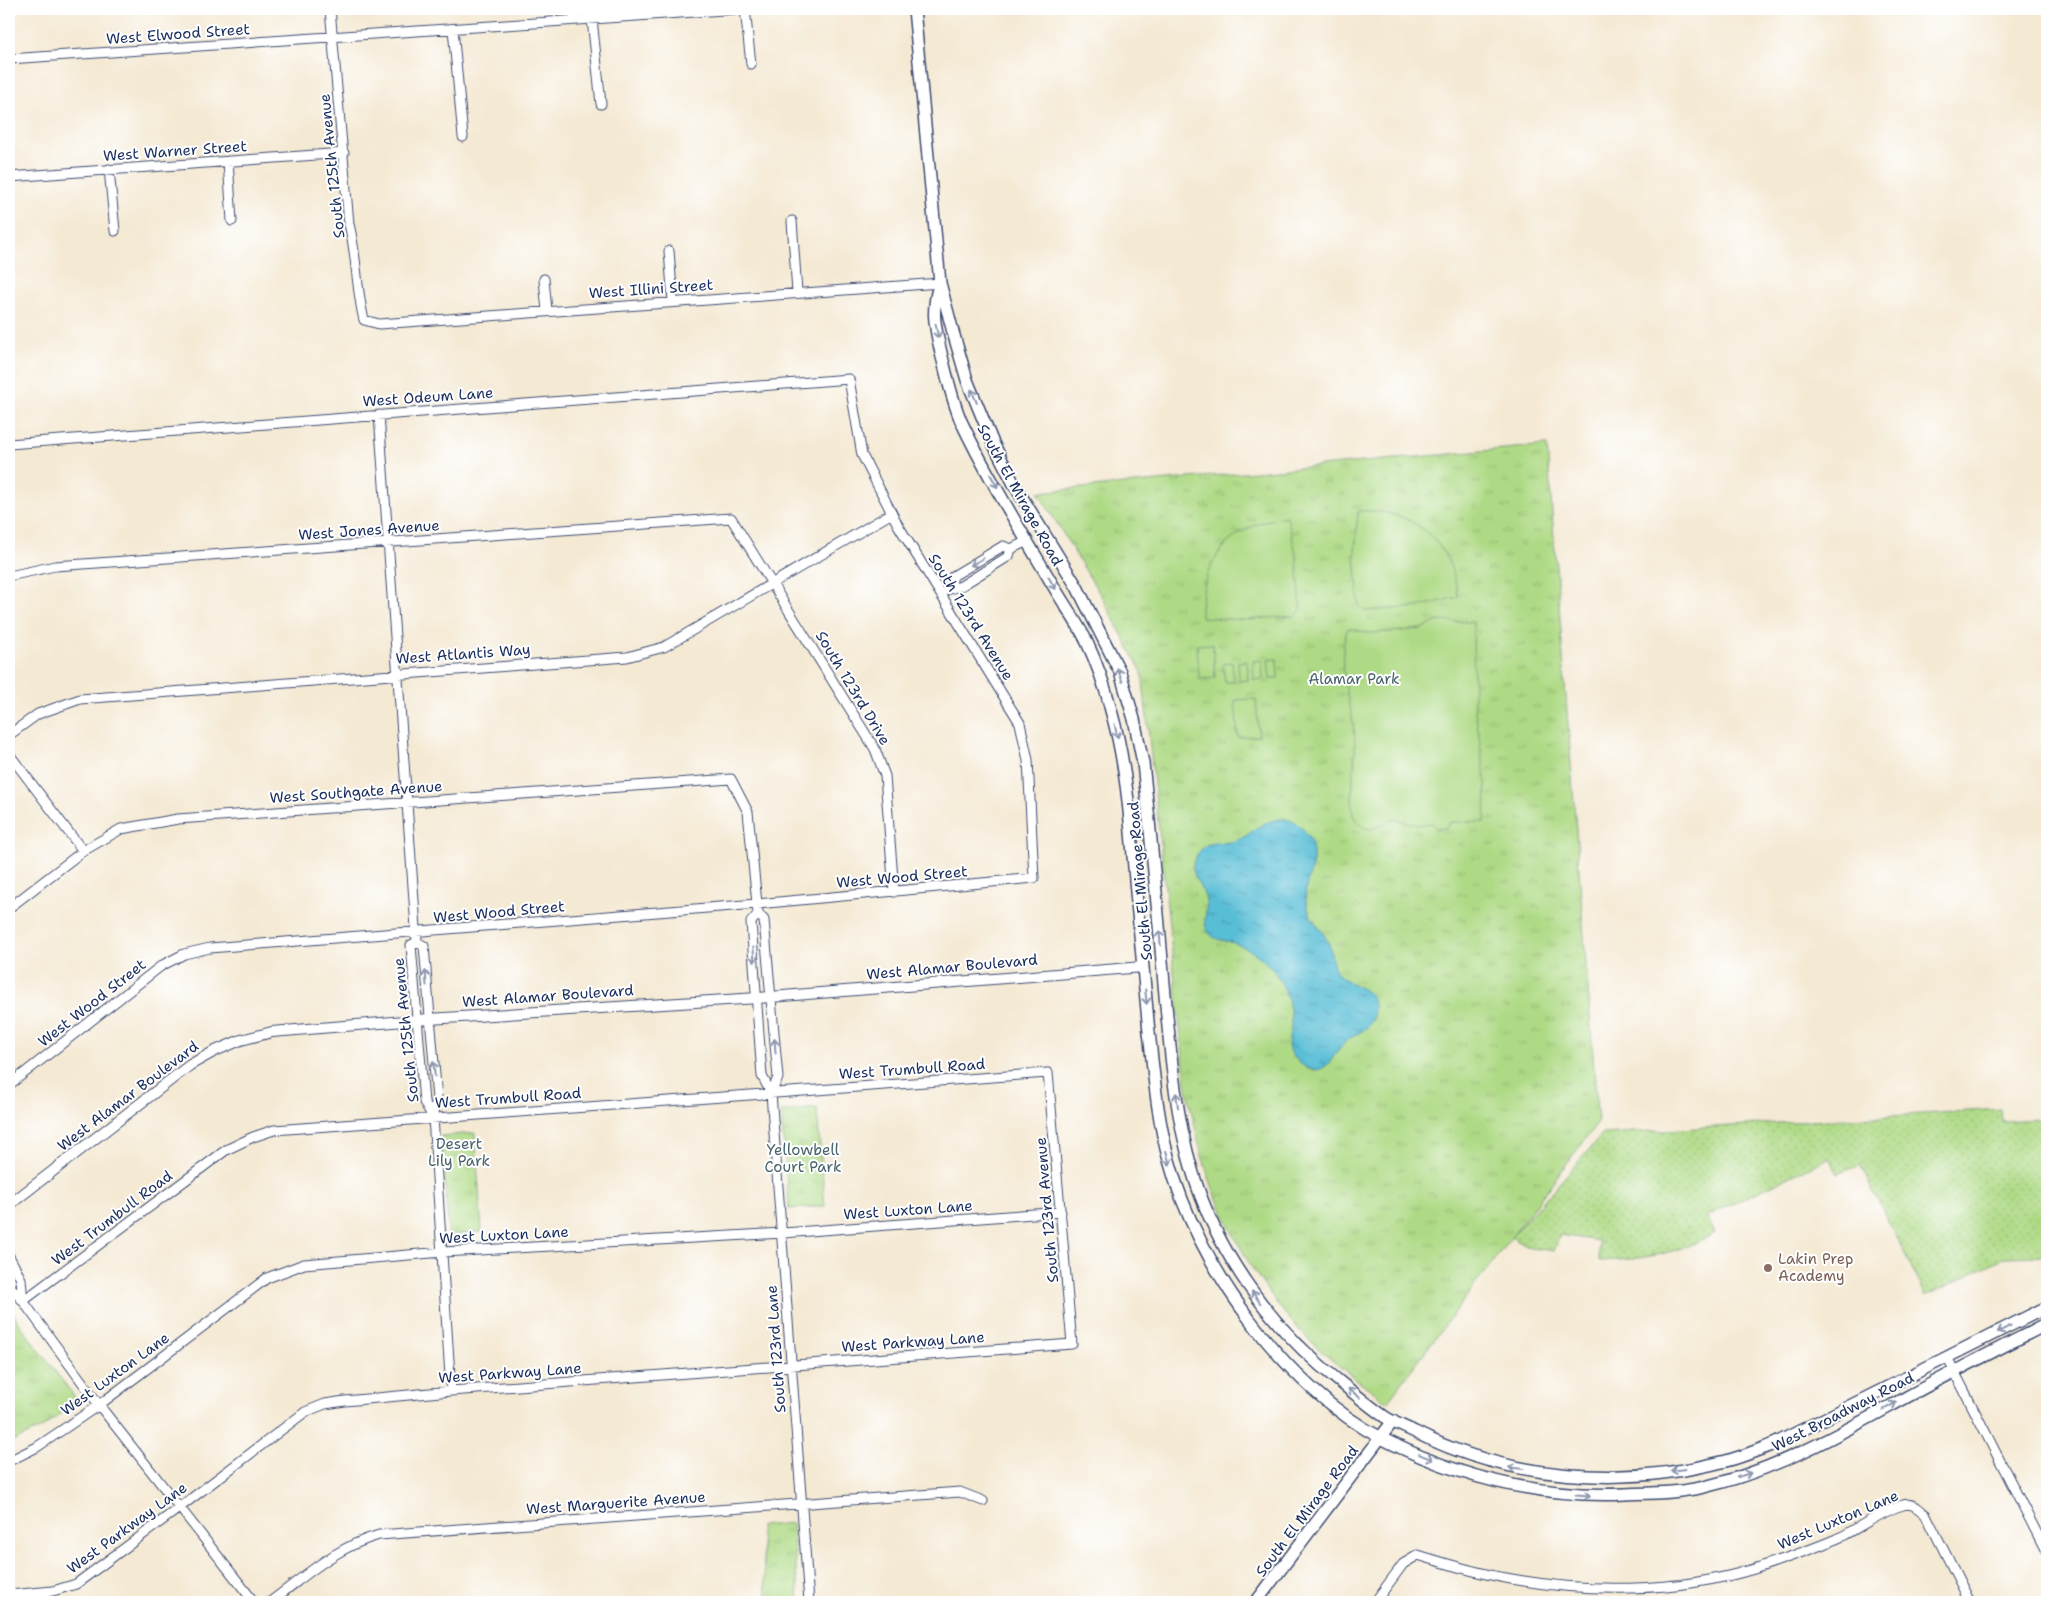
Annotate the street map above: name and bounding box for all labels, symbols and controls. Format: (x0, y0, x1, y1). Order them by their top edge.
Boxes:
street label: West Elwood Street (105, 19, 251, 49)
street label: South 125th Avenue (314, 93, 350, 239)
street label: West Warner Street (102, 136, 248, 166)
street label: West Illini Street (588, 275, 714, 303)
one-way arrow (932, 322, 942, 338)
street label: West Odeum Lane (362, 382, 494, 412)
one-way arrow (968, 388, 977, 403)
street label: South El Mirage Road (973, 420, 1068, 570)
one-way arrow (990, 474, 1000, 488)
street label: West Jones Avenue (298, 515, 440, 545)
street label: South 123rd Avenue (924, 550, 1018, 684)
one-way arrow (970, 557, 984, 567)
one-way arrow (1048, 575, 1058, 589)
street label: South 123rd Drive (811, 627, 895, 749)
street label: West Atlantis Way (395, 639, 531, 669)
one-way arrow (1115, 667, 1124, 683)
park label: Alamar Park (1308, 669, 1400, 689)
one-way arrow (1112, 723, 1121, 739)
street label: West Southgate Avenue (269, 776, 443, 808)
street label: South El Mirage Road (1123, 800, 1157, 961)
street label: West Wood Street (836, 861, 968, 893)
street label: West Wood Street (433, 896, 565, 928)
one-way arrow (1156, 930, 1165, 946)
one-way arrow (749, 946, 759, 962)
street label: West Alamar Boulevard (866, 950, 1039, 984)
street label: West Wood Street (34, 955, 150, 1051)
street label: South 125th Avenue (388, 957, 424, 1103)
one-way arrow (421, 971, 431, 987)
street label: West Alamar Boulevard (462, 980, 635, 1012)
one-way arrow (1141, 989, 1151, 1005)
street label: West Alamar Boulevard (53, 1036, 203, 1156)
one-way arrow (771, 1038, 780, 1054)
street label: West Trumbull Road (838, 1054, 986, 1084)
one-way arrow (429, 1061, 439, 1077)
street label: West Trumbull Road (434, 1083, 582, 1113)
one-way arrow (1172, 1092, 1182, 1108)
park label: Desert Lily Park (428, 1134, 490, 1171)
street label: South 123rd Avenue (1031, 1136, 1063, 1284)
park label: Yellowbell Court Park (765, 1140, 842, 1177)
one-way arrow (1164, 1149, 1173, 1165)
street label: West Trumbull Road (47, 1166, 177, 1270)
street label: West Luxton Lane (843, 1196, 973, 1224)
street label: West Luxton Lane (439, 1222, 569, 1248)
place label: Lakin Prep Academy (1778, 1249, 1853, 1286)
marker: Lakin Prep Academy (1762, 1262, 1774, 1274)
street label: South 123rd Lane (762, 1284, 790, 1414)
one-way arrow (1251, 1290, 1261, 1304)
one-way arrow (1997, 1325, 2012, 1334)
street label: West Parkway Lane (841, 1327, 985, 1357)
street label: West Luxton Lane (57, 1328, 173, 1420)
street label: West Parkway Lane (438, 1358, 582, 1388)
street label: West Broadway Road (1769, 1367, 1918, 1457)
one-way arrow (1348, 1387, 1361, 1398)
one-way arrow (1883, 1401, 1898, 1411)
street label: South El Mirage Road (1251, 1441, 1363, 1581)
one-way arrow (1418, 1453, 1433, 1463)
one-way arrow (1508, 1463, 1524, 1473)
one-way arrow (1670, 1465, 1686, 1475)
one-way arrow (1735, 1469, 1751, 1479)
street label: West Parkway Lane (63, 1478, 191, 1578)
street label: West Luxton Lane (1774, 1485, 1902, 1555)
street label: West Marguerite Avenue (526, 1487, 706, 1519)
one-way arrow (1575, 1490, 1591, 1499)

